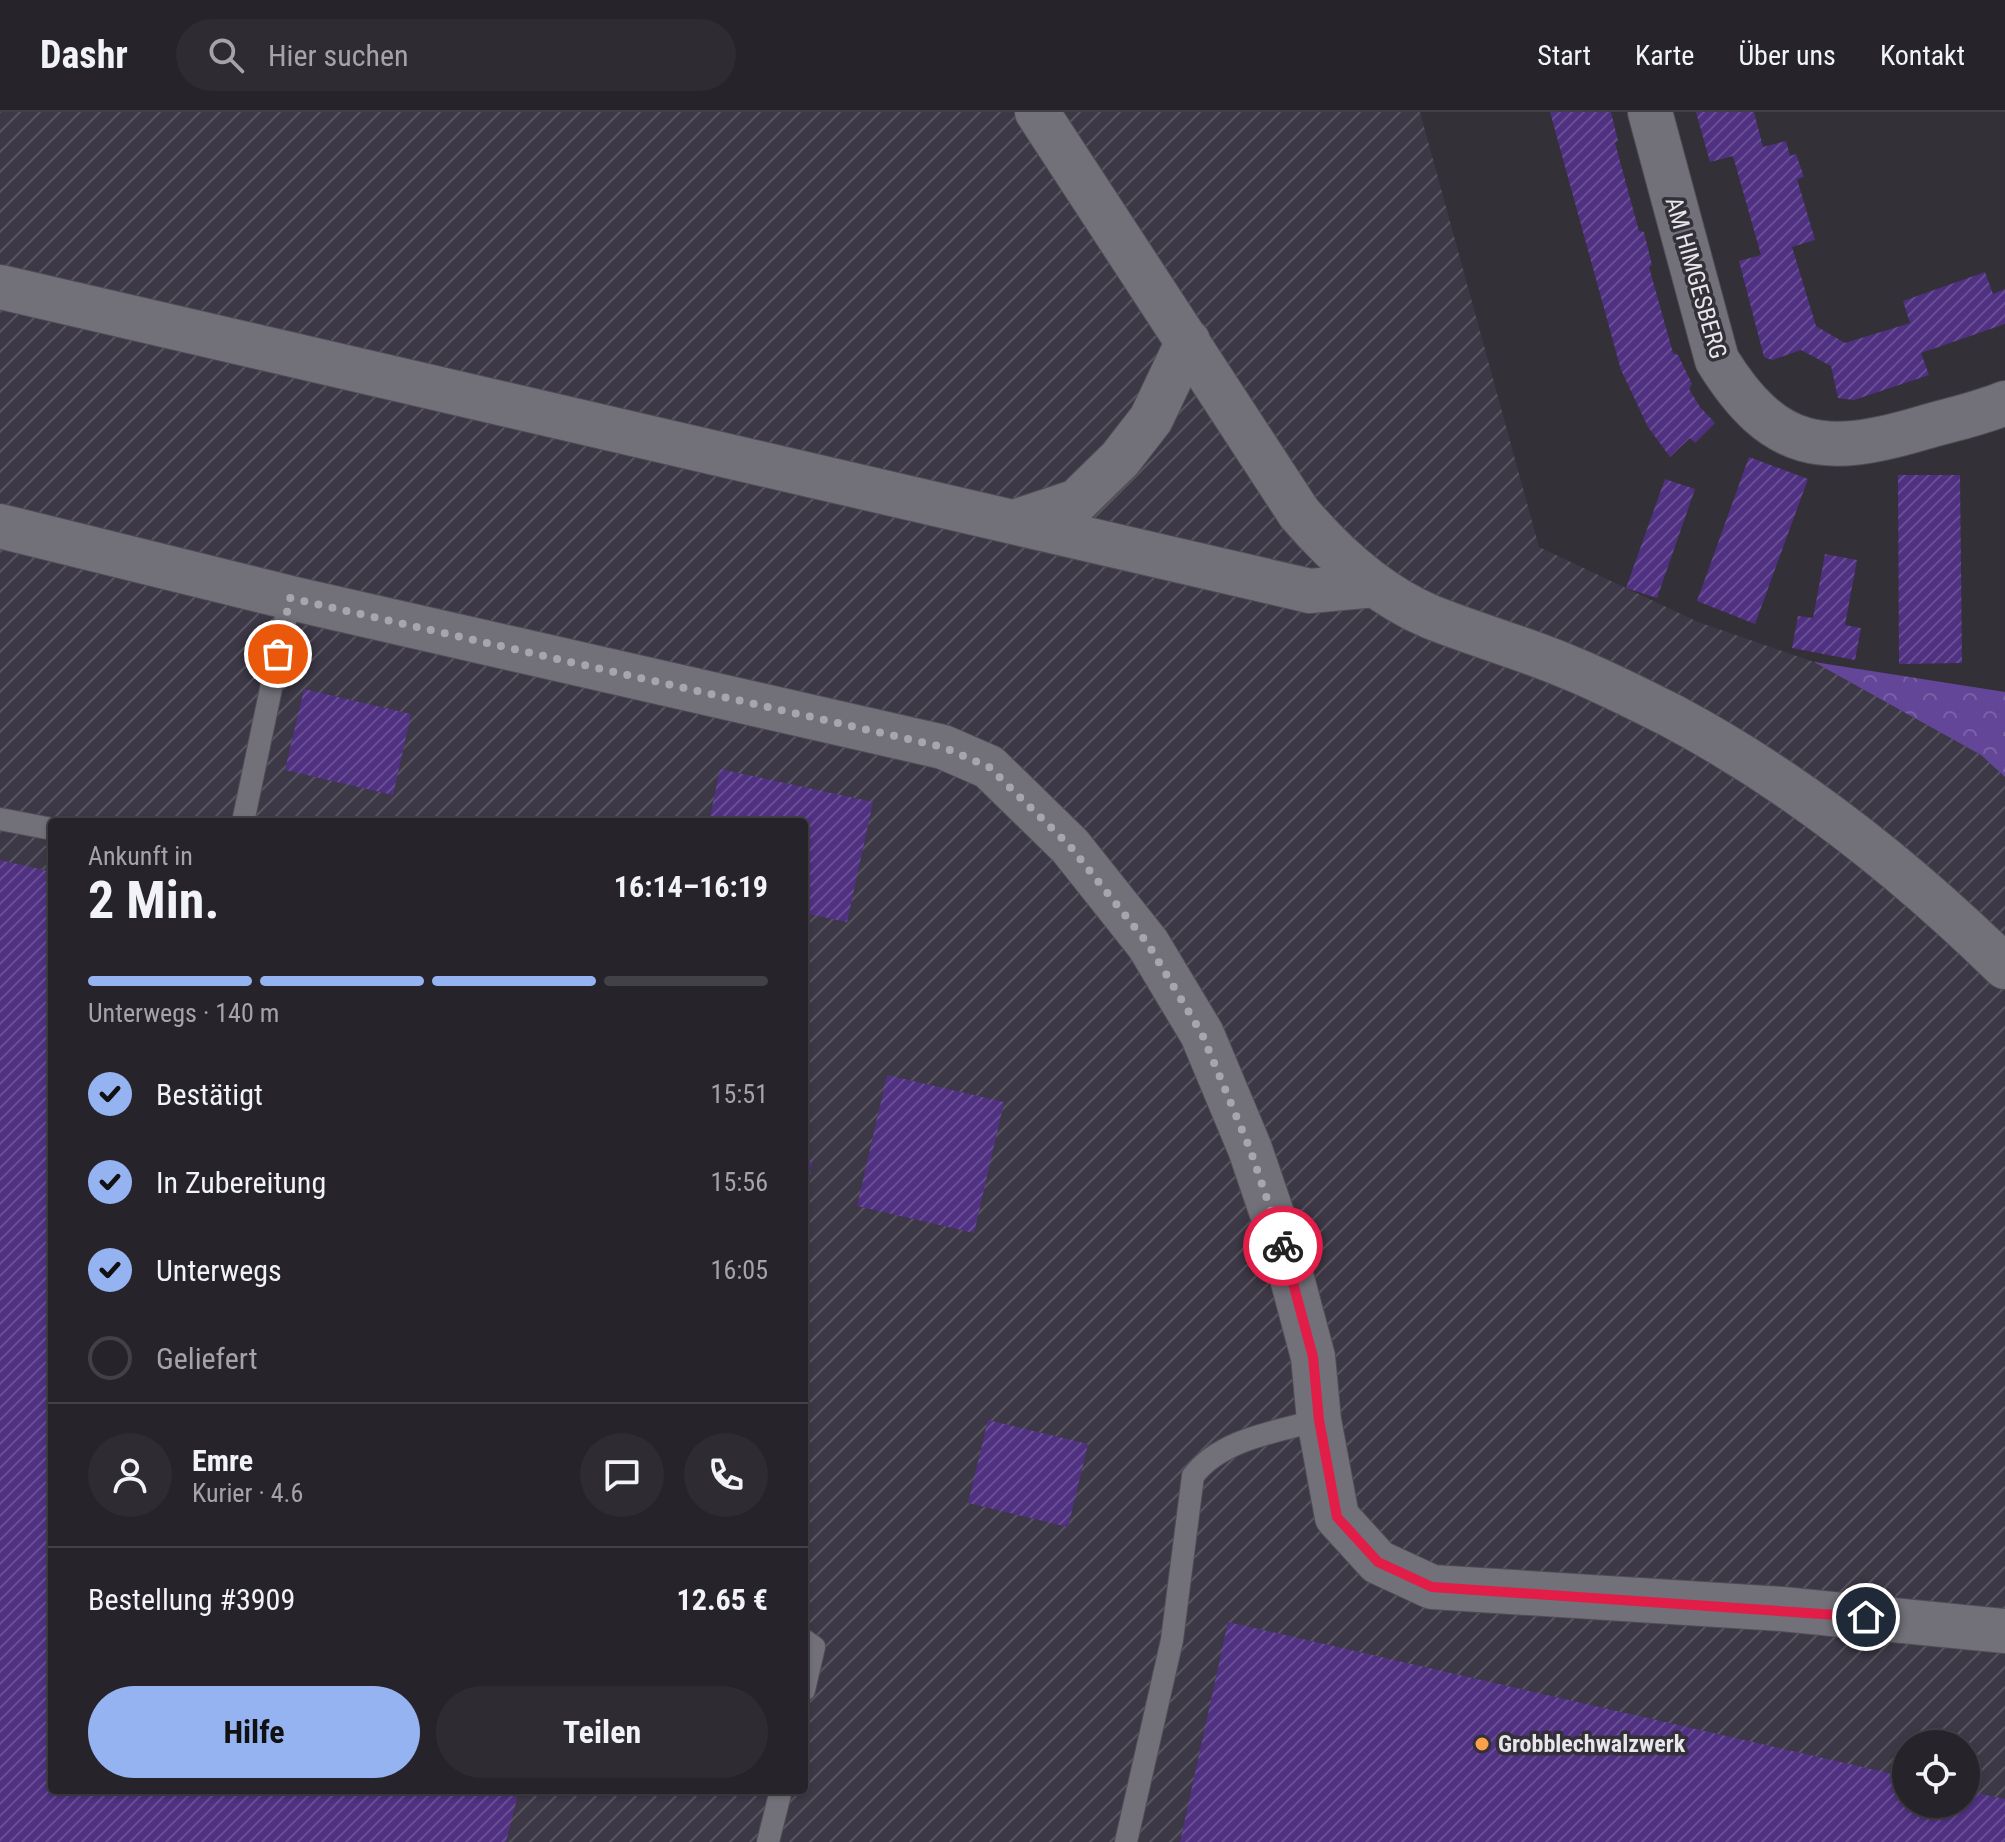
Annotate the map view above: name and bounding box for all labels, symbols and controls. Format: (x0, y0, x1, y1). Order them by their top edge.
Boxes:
search box (176, 19, 736, 91)
text: Dashr (40, 33, 128, 77)
icon: search (204, 33, 248, 77)
text: Hier suchen (268, 38, 409, 73)
text: Start (1537, 39, 1591, 72)
text: Karte (1635, 39, 1694, 72)
text: Über uns (1738, 39, 1836, 72)
text: Kontakt (1880, 39, 1965, 72)
street label: AM HIMGESBERG (1660, 194, 1732, 362)
pin (244, 620, 312, 688)
icon: bag (256, 632, 300, 676)
text: Ankunft in (88, 841, 193, 871)
text: 16:14–16:19 (614, 869, 768, 904)
text: 2 Min. (88, 870, 220, 931)
text: Unterwegs · 140 m (88, 998, 279, 1028)
icon: check (88, 1072, 132, 1116)
text: Bestätigt (156, 1077, 263, 1112)
text: 15:51 (711, 1079, 768, 1109)
icon: check (88, 1160, 132, 1204)
text: In Zubereitung (156, 1165, 326, 1200)
text: 15:56 (711, 1167, 768, 1197)
courier (1243, 1206, 1323, 1286)
icon: bike (1261, 1224, 1305, 1268)
icon: check (88, 1248, 132, 1292)
text: Unterwegs (156, 1253, 282, 1288)
text: 16:05 (711, 1255, 768, 1285)
text: Geliefert (156, 1341, 258, 1376)
button: person (88, 1433, 172, 1517)
button: chat (580, 1433, 664, 1517)
button: phone (684, 1433, 768, 1517)
text: Emre (192, 1443, 253, 1478)
text: Kurier · 4.6 (192, 1478, 303, 1508)
text: Bestellung #3909 (88, 1582, 295, 1617)
text: 12.65 € (677, 1582, 768, 1617)
pin (1832, 1583, 1900, 1651)
icon: home (1844, 1595, 1888, 1639)
button: Hilfe (88, 1686, 420, 1778)
button: Teilen (436, 1686, 768, 1778)
place label: Grobblechwalzwerk (1498, 1730, 1686, 1758)
map controls (1892, 1730, 1980, 1818)
button: locate (1892, 1730, 1980, 1818)
marker: Grobblechwalzwerk (1473, 1735, 1491, 1753)

